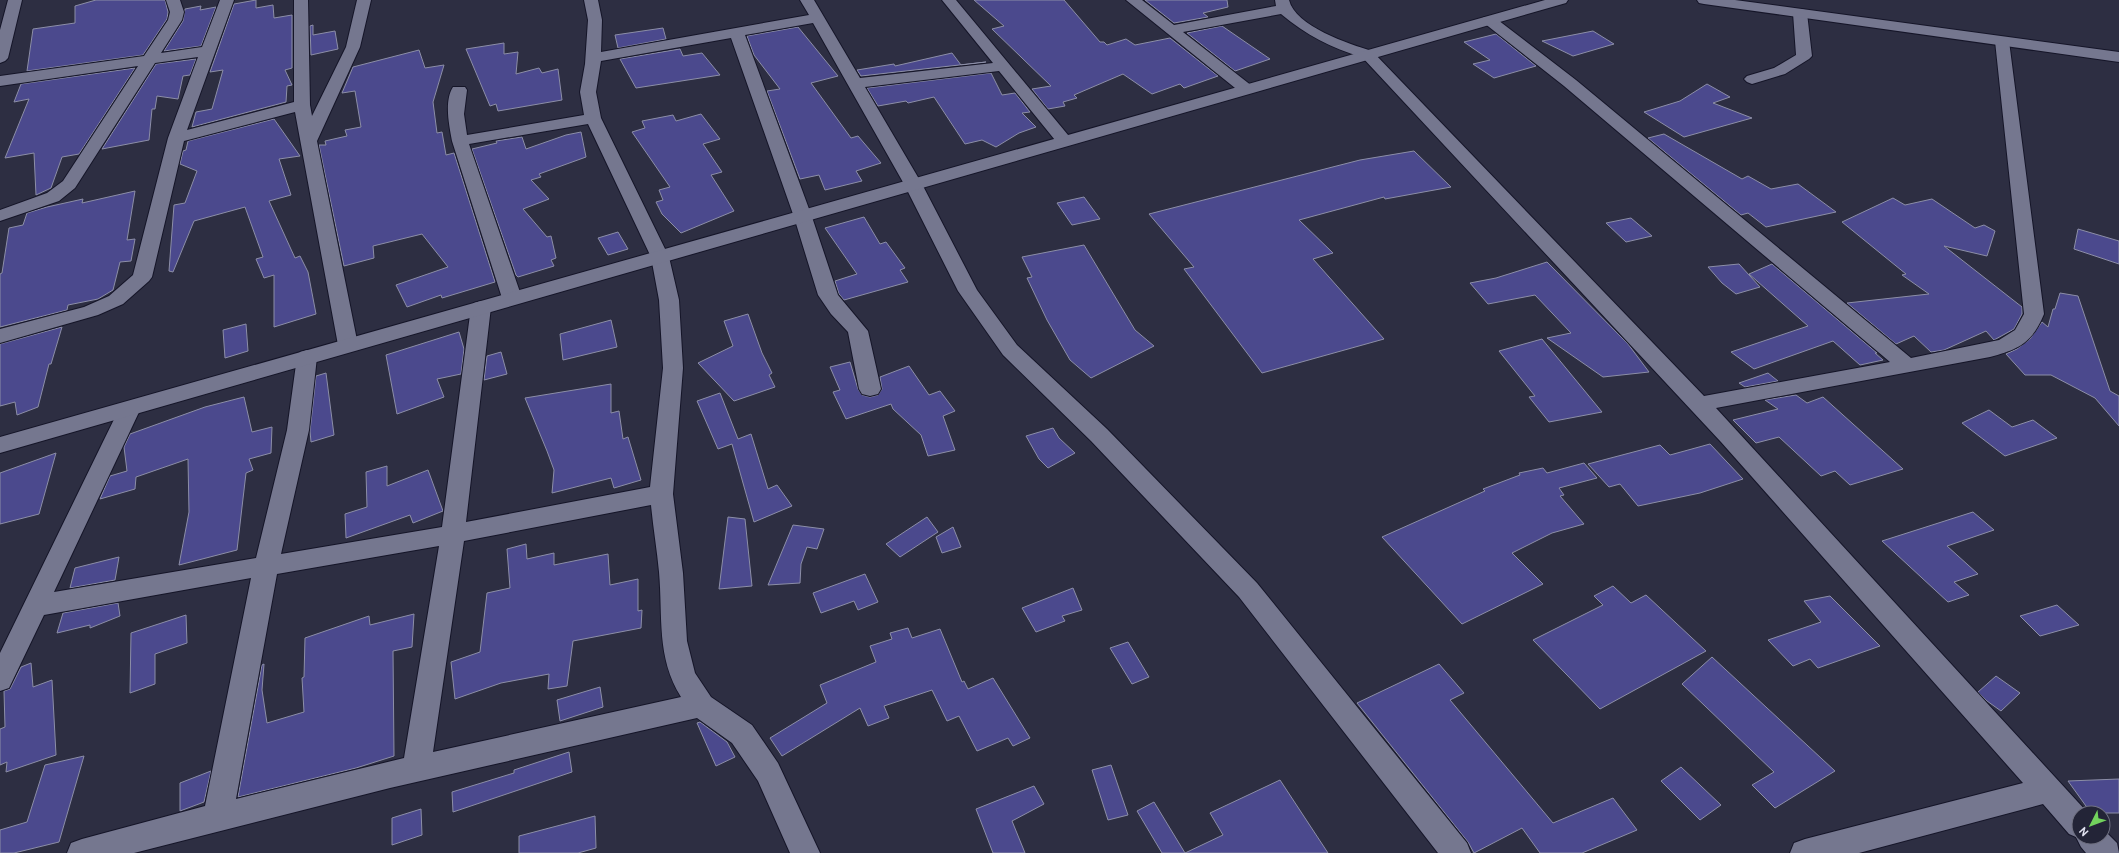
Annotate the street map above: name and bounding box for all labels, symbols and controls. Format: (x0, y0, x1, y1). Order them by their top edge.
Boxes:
north arrow (2071, 805, 2111, 845)
text: N (2076, 823, 2092, 839)

